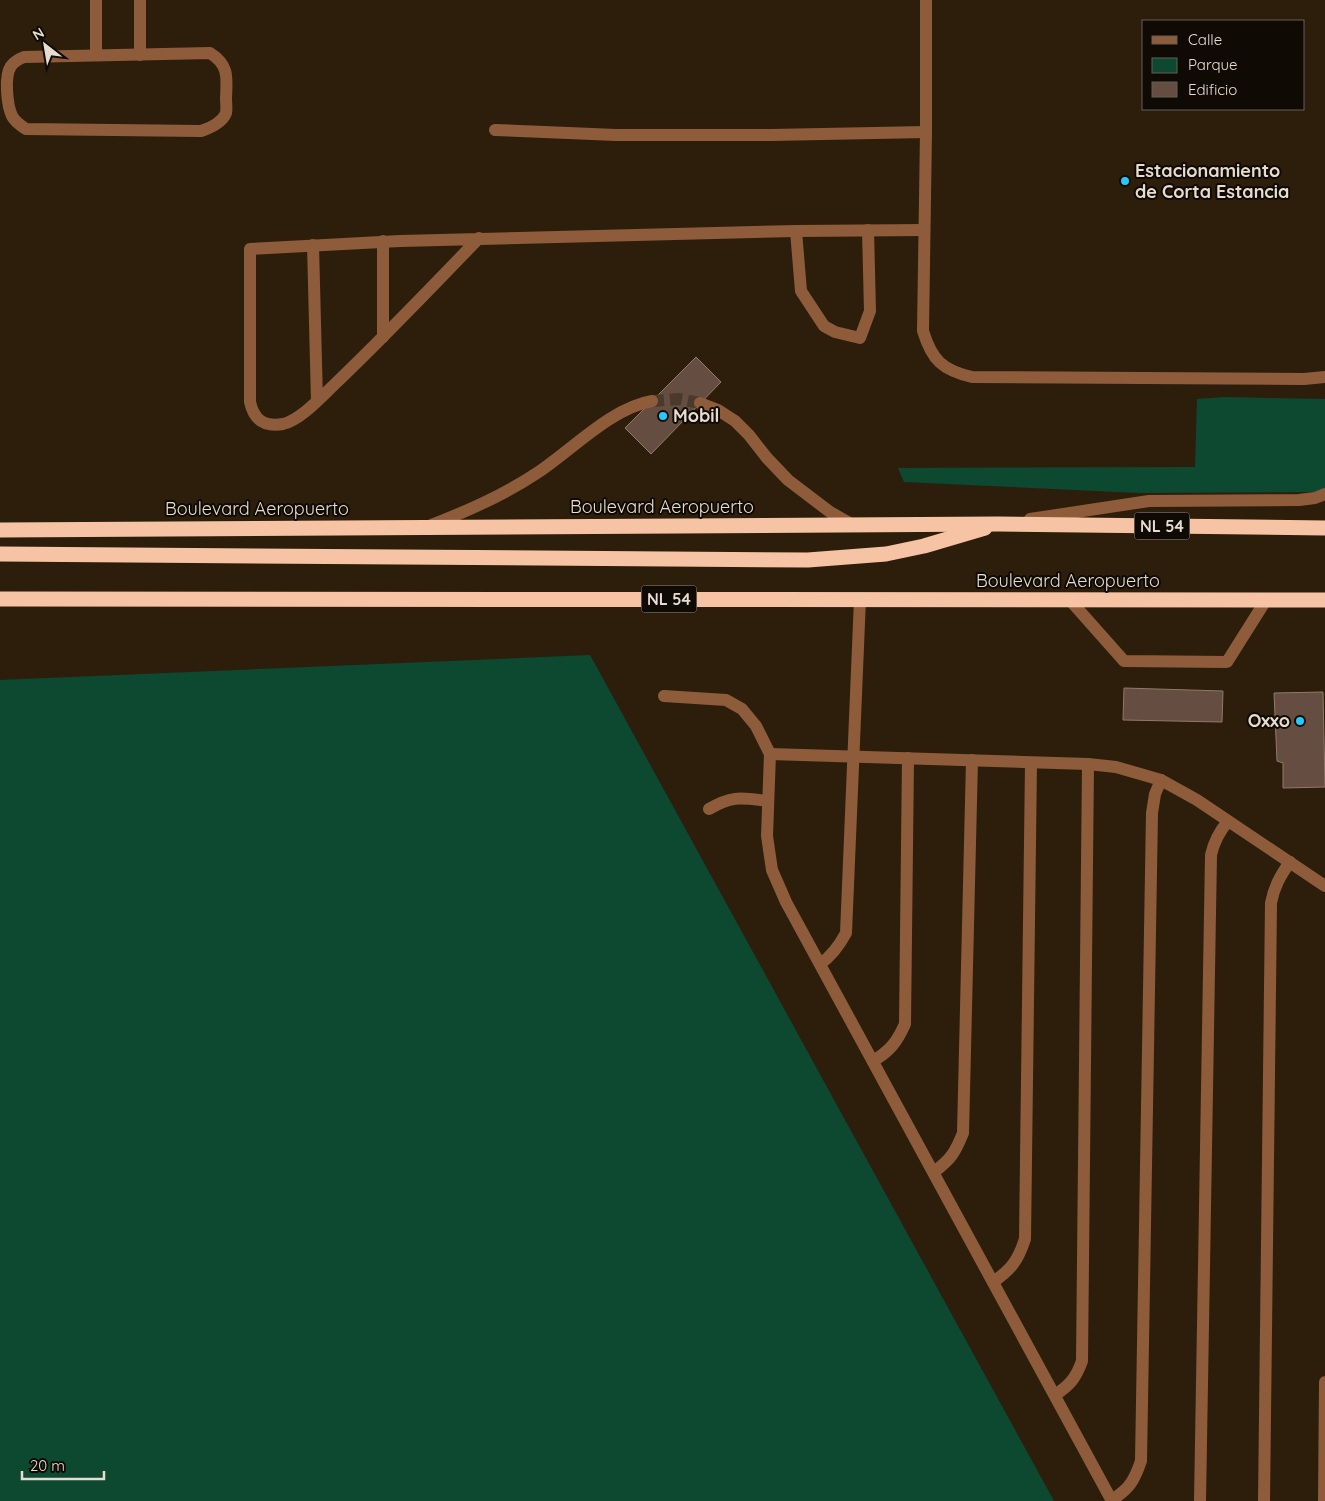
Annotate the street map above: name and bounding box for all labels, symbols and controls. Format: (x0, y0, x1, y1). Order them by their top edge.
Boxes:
north arrow (20, 20, 70, 70)
legend (1142, 20, 1305, 110)
text: N (29, 23, 47, 44)
text: Calle (1188, 30, 1222, 49)
text: Parque (1188, 55, 1238, 74)
text: Edificio (1188, 80, 1237, 99)
place label: Estacionamiento de Corta Estancia (1135, 159, 1289, 203)
marker: Estacionamiento de Corta Estancia (1119, 175, 1131, 187)
place label: Mobil (673, 404, 719, 427)
marker: Mobil (657, 410, 669, 422)
street label: Boulevard Aeropuerto (570, 495, 754, 518)
street label: Boulevard Aeropuerto (165, 497, 349, 520)
road number: NL 54 (1134, 512, 1190, 540)
street label: Boulevard Aeropuerto (976, 569, 1160, 592)
road number: NL 54 (642, 586, 696, 612)
place label: Oxxo (1248, 709, 1290, 732)
marker: Oxxo (1294, 715, 1306, 727)
scale bar (22, 1448, 105, 1480)
text: 20 m (30, 1456, 65, 1475)

